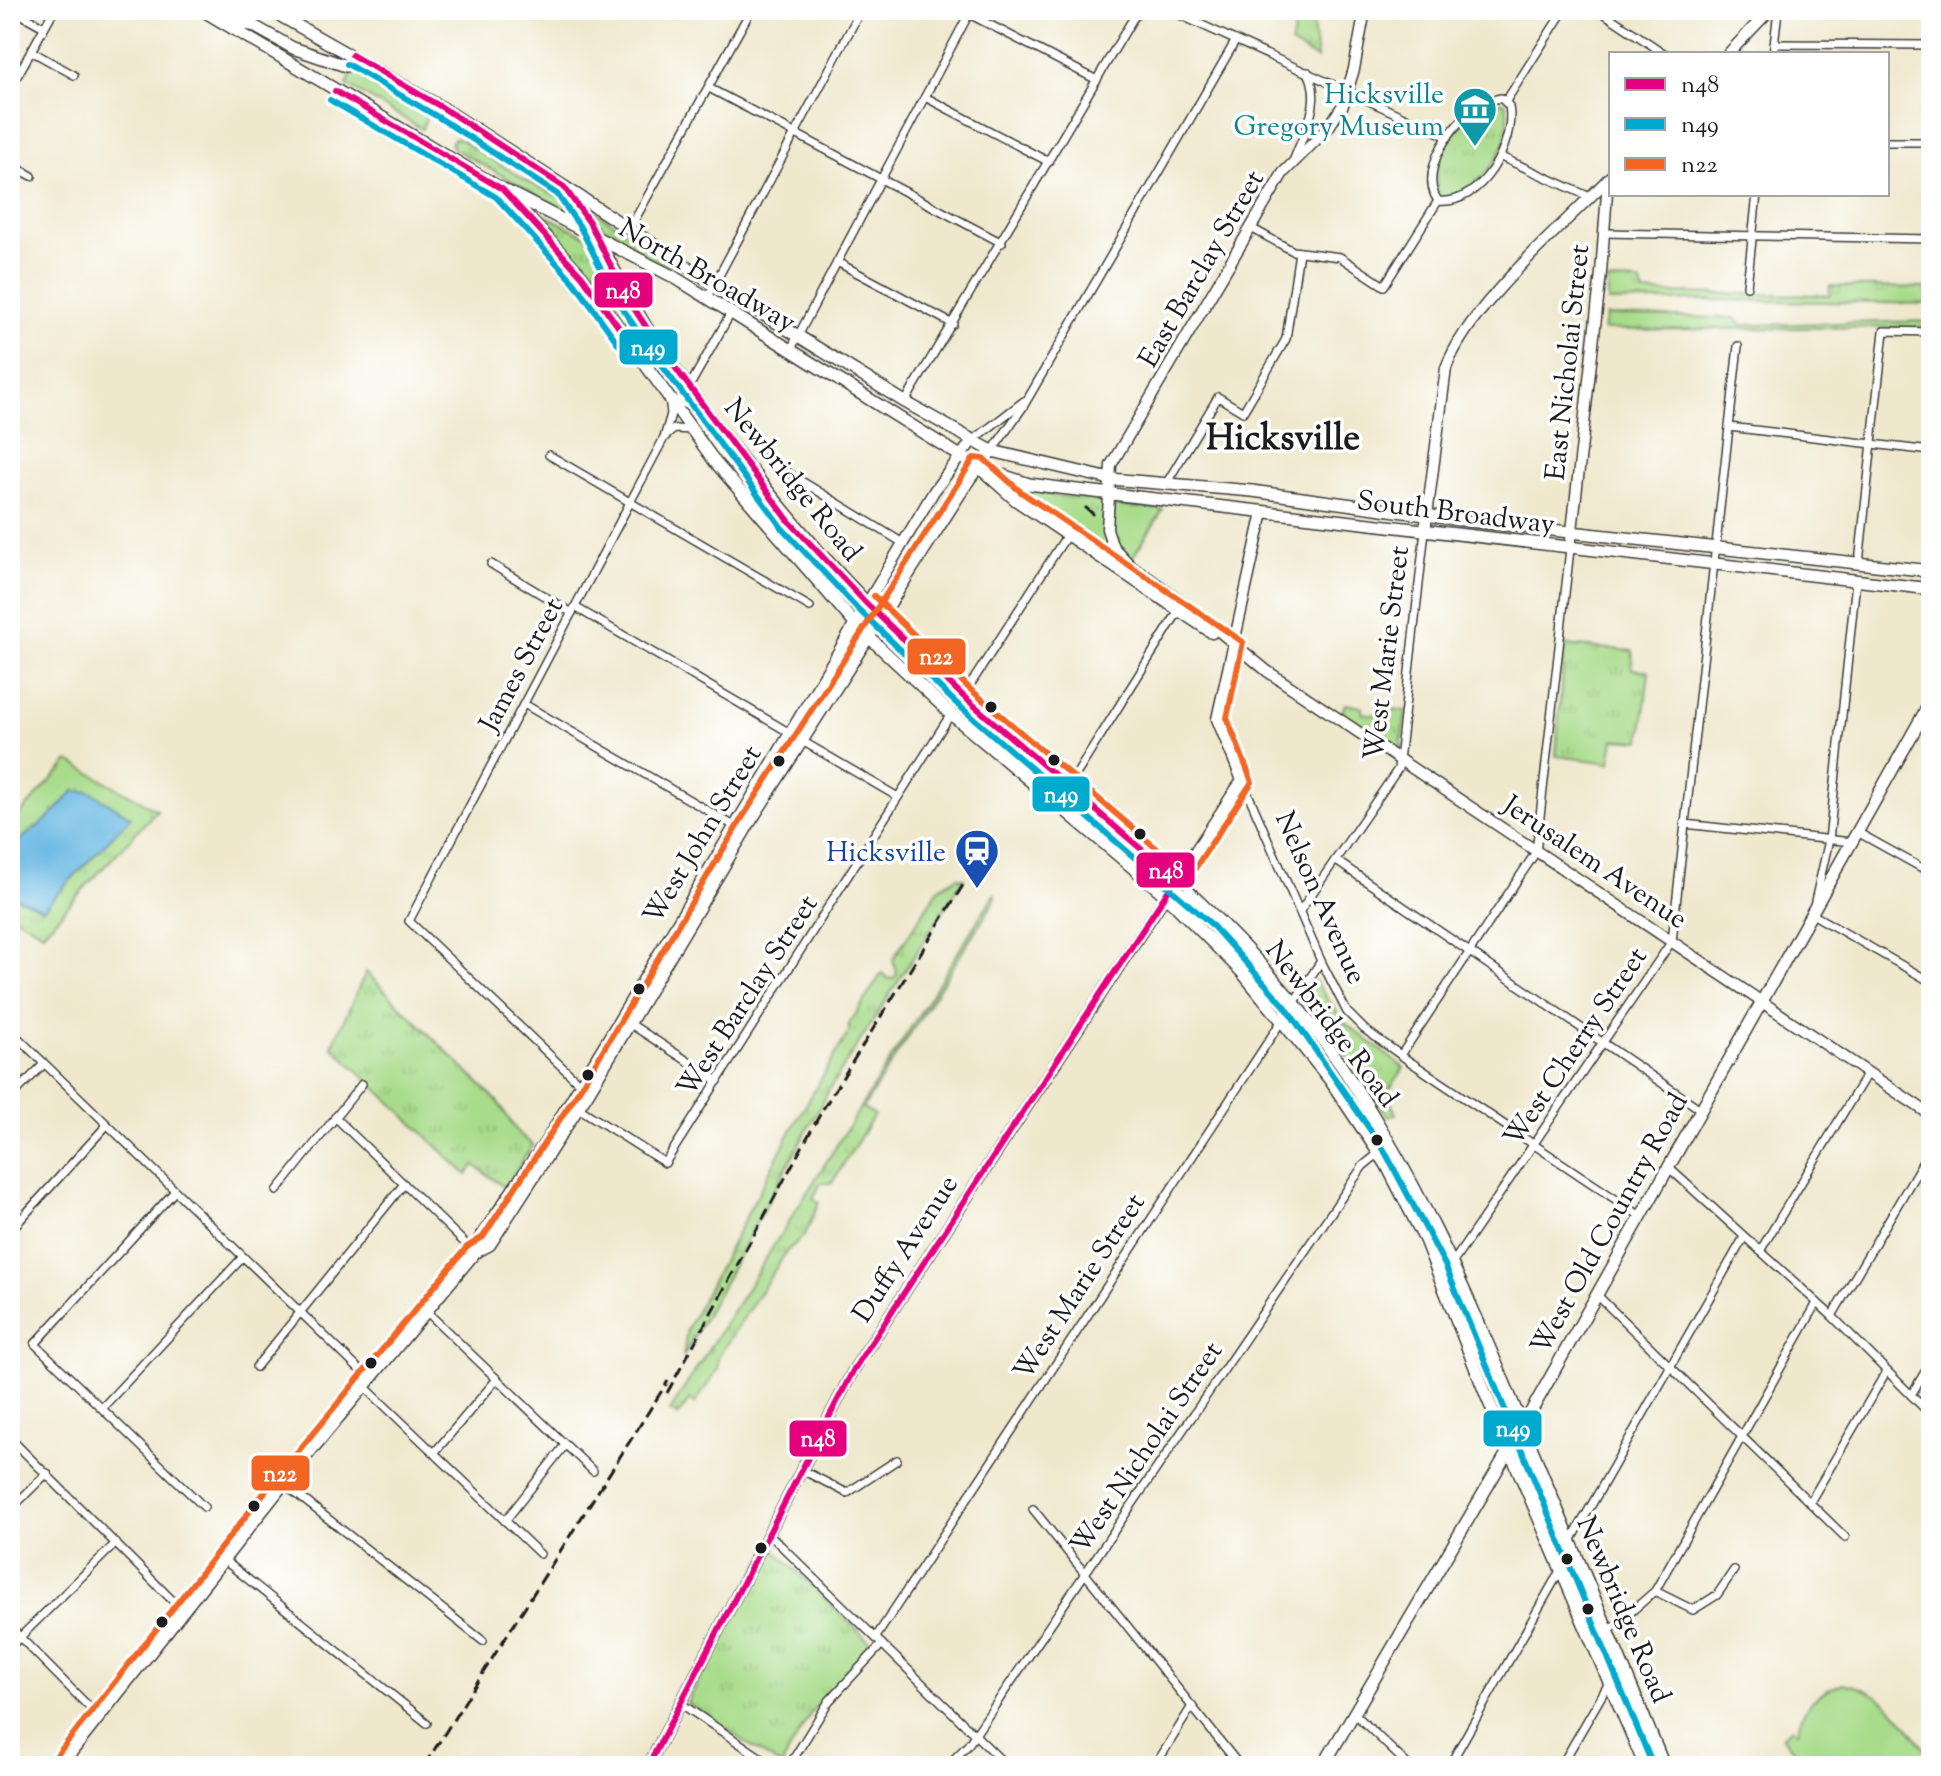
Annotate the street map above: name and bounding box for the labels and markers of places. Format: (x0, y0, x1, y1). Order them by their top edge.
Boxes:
place label: Hicksville Gregory Museum (1234, 76, 1444, 148)
museum icon: Hicksville Gregory Museum (1451, 85, 1499, 148)
unlabelled marker (983, 699, 999, 715)
unlabelled marker (1046, 752, 1062, 768)
unlabelled marker (771, 753, 787, 769)
unlabelled marker (1132, 826, 1148, 842)
station icon: Hicksville (953, 827, 1001, 890)
place label: Hicksville (826, 834, 946, 874)
unlabelled marker (631, 981, 647, 997)
unlabelled marker (580, 1067, 596, 1083)
unlabelled marker (1369, 1132, 1385, 1148)
unlabelled marker (363, 1355, 379, 1371)
unlabelled marker (246, 1498, 262, 1514)
unlabelled marker (753, 1540, 769, 1556)
unlabelled marker (1559, 1551, 1575, 1567)
unlabelled marker (1580, 1601, 1596, 1617)
unlabelled marker (154, 1614, 170, 1630)

